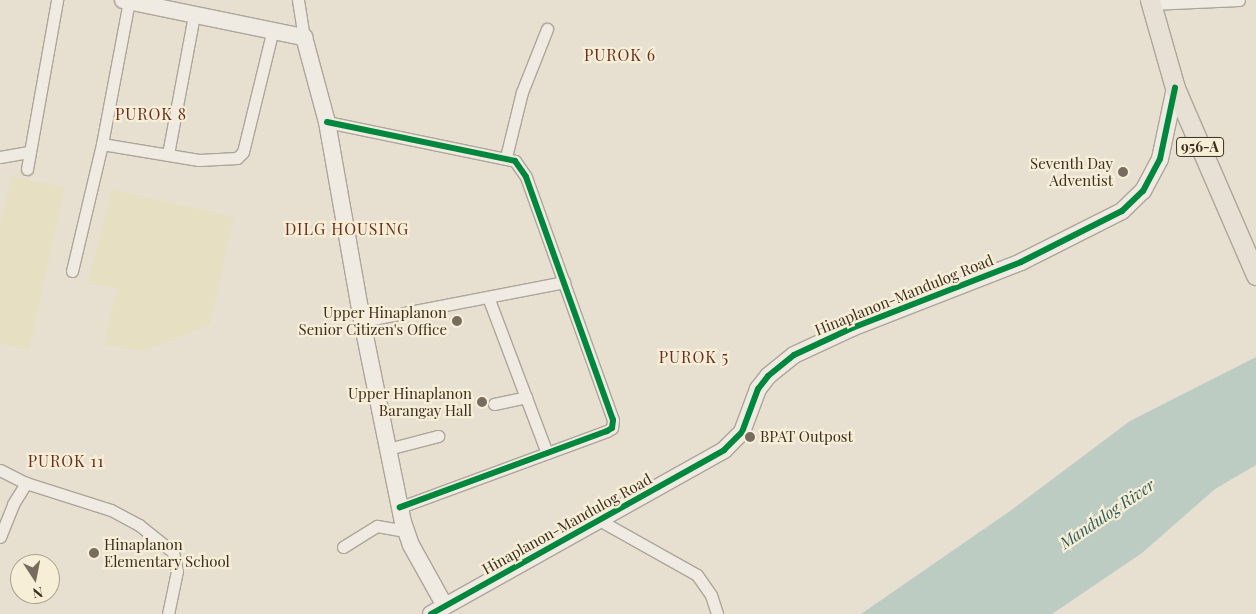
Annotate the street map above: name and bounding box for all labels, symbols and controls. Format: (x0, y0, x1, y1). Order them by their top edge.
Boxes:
district label: PUROK 6 (583, 45, 657, 65)
district label: PUROK 8 (114, 104, 188, 124)
road number: 956-A (1175, 136, 1225, 158)
place label: Seventh Day Adventist (1030, 154, 1113, 189)
marker: Seventh Day Adventist (1117, 166, 1129, 178)
district label: DILG HOUSING (283, 219, 411, 239)
street label: Hinaplanon-Mandulog Road (812, 251, 996, 339)
place label: Upper Hinaplanon Senior Citizen's Office (298, 303, 447, 338)
marker: Upper Hinaplanon Senior Citizen's Office (451, 315, 463, 327)
district label: PUROK 5 (658, 347, 730, 367)
place label: Upper Hinaplanon Barangay Hall (348, 384, 472, 419)
marker: Upper Hinaplanon Barangay Hall (476, 396, 488, 408)
place label: BPAT Outpost (760, 428, 853, 446)
marker: BPAT Outpost (744, 431, 756, 443)
district label: PUROK 11 (27, 451, 105, 471)
street label: Hinaplanon-Mandulog Road (479, 470, 655, 578)
water label: Mandulog River (1056, 475, 1158, 553)
place label: Hinaplanon Elementary School (104, 535, 230, 570)
marker: Hinaplanon Elementary School (88, 547, 100, 559)
north arrow (10, 554, 60, 604)
text: N (31, 583, 45, 604)

